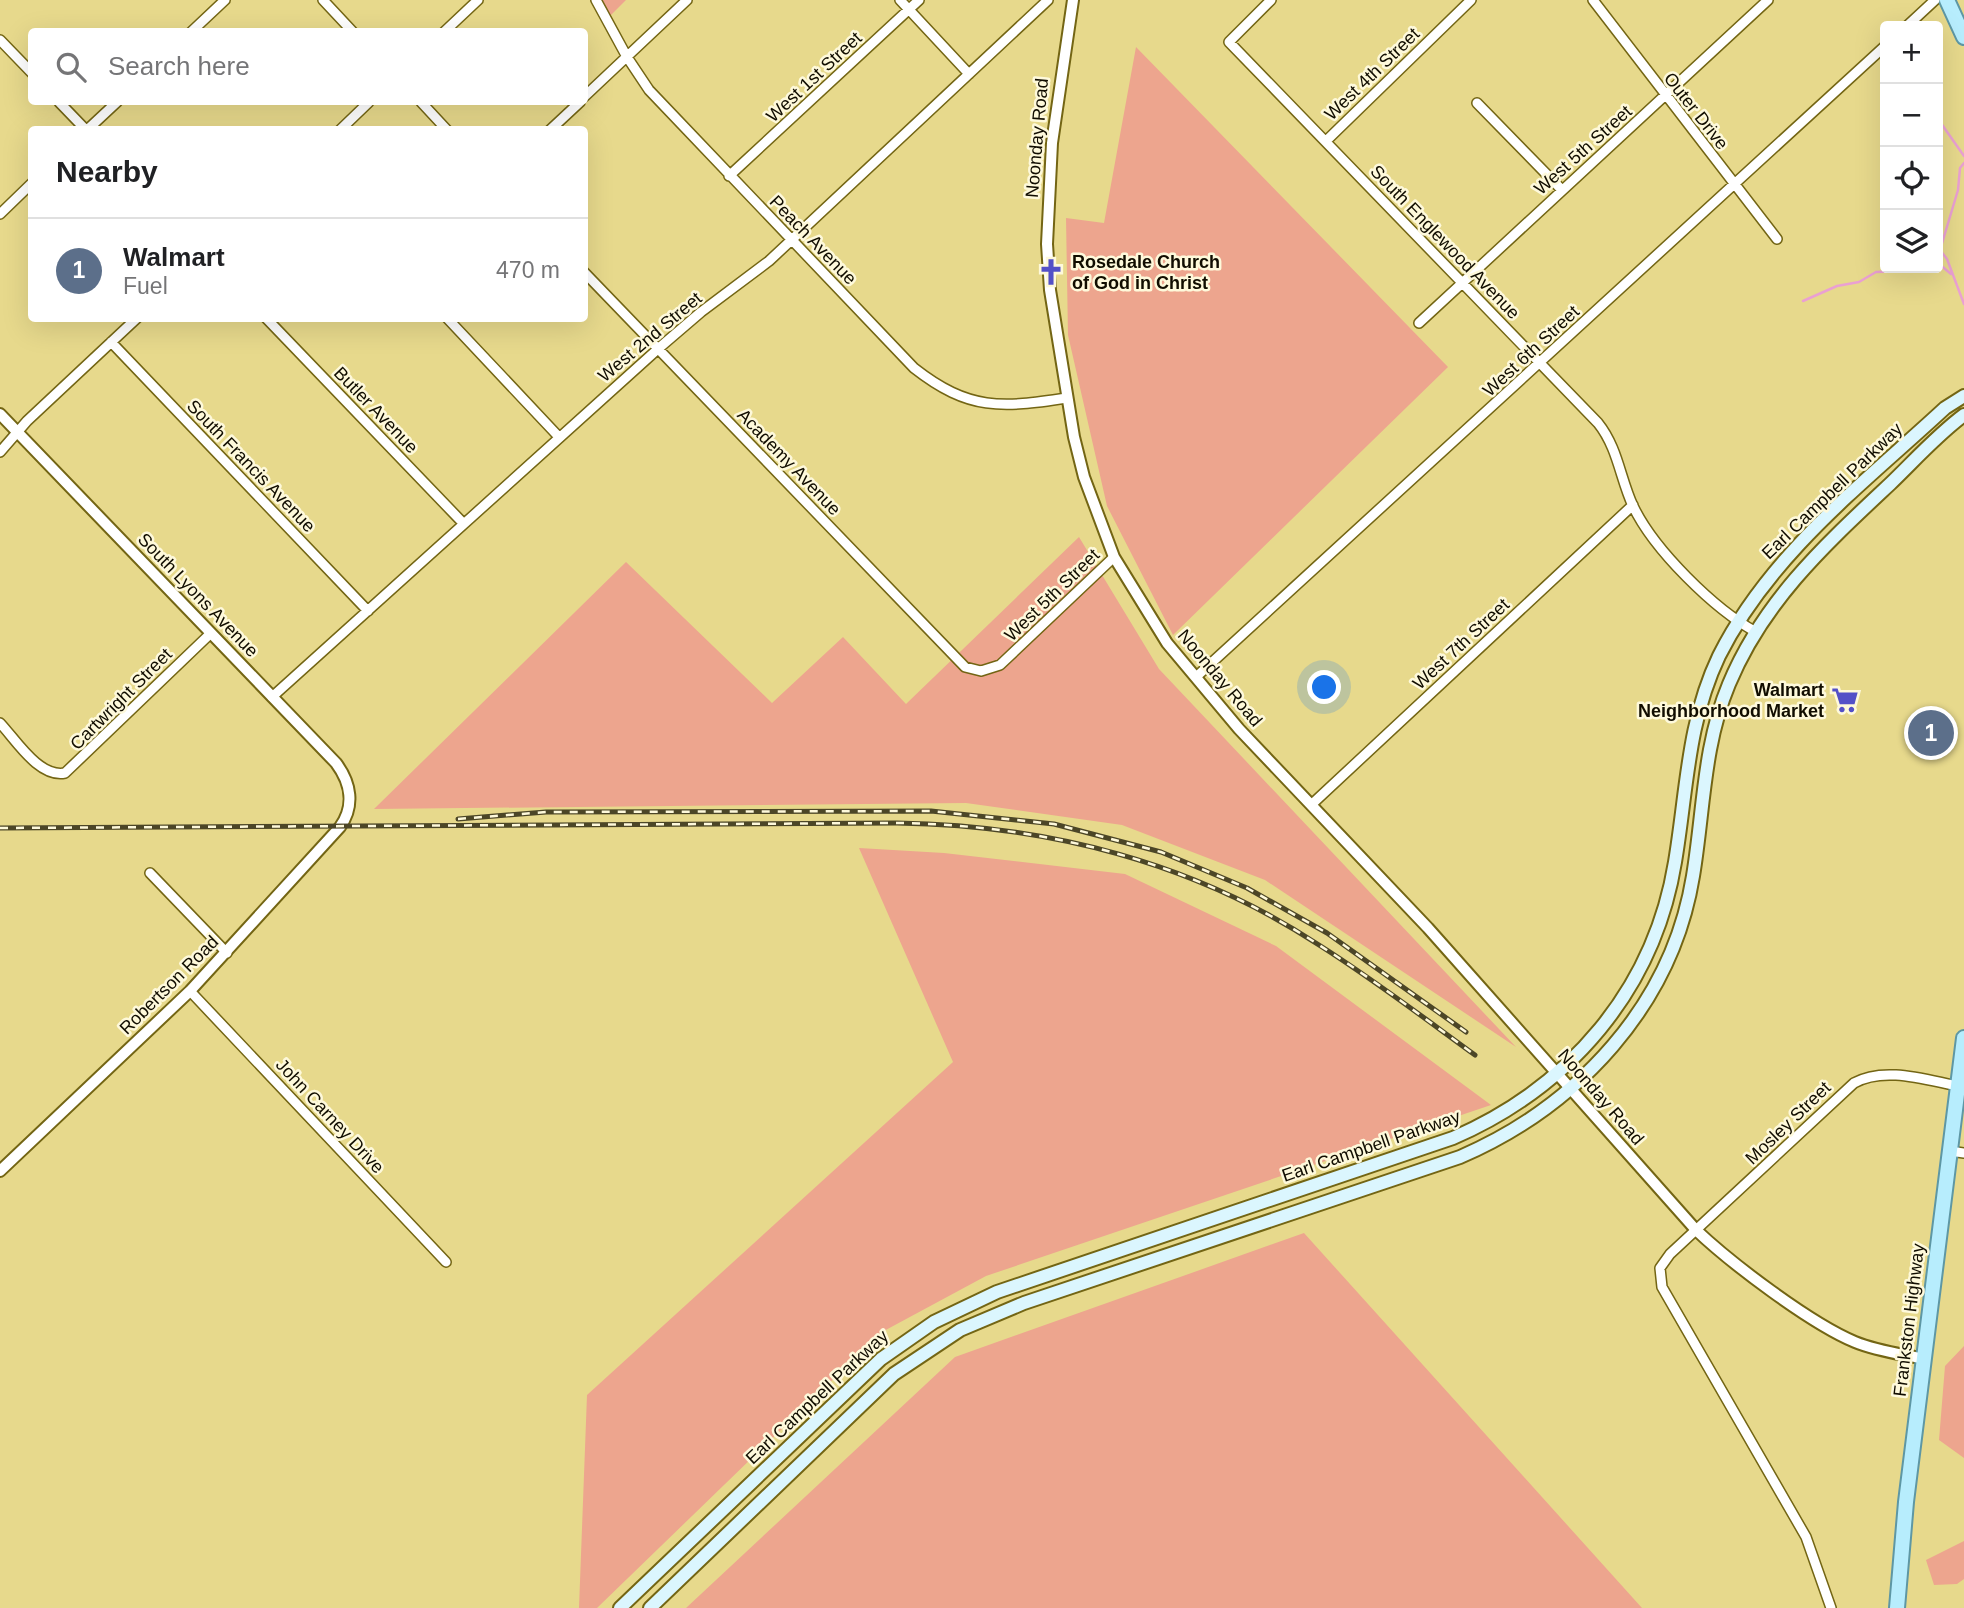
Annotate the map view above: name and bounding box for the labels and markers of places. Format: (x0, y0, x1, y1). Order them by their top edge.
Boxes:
place label: Rosedale Church of God in Christ (1072, 252, 1220, 293)
church icon: Rosedale Church of God in Christ (1036, 257, 1066, 287)
place label: Walmart Neighborhood Market (1638, 680, 1824, 721)
supermarket icon: Walmart Neighborhood Market (1830, 685, 1860, 715)
pin: 1 (1908, 707, 1954, 759)

